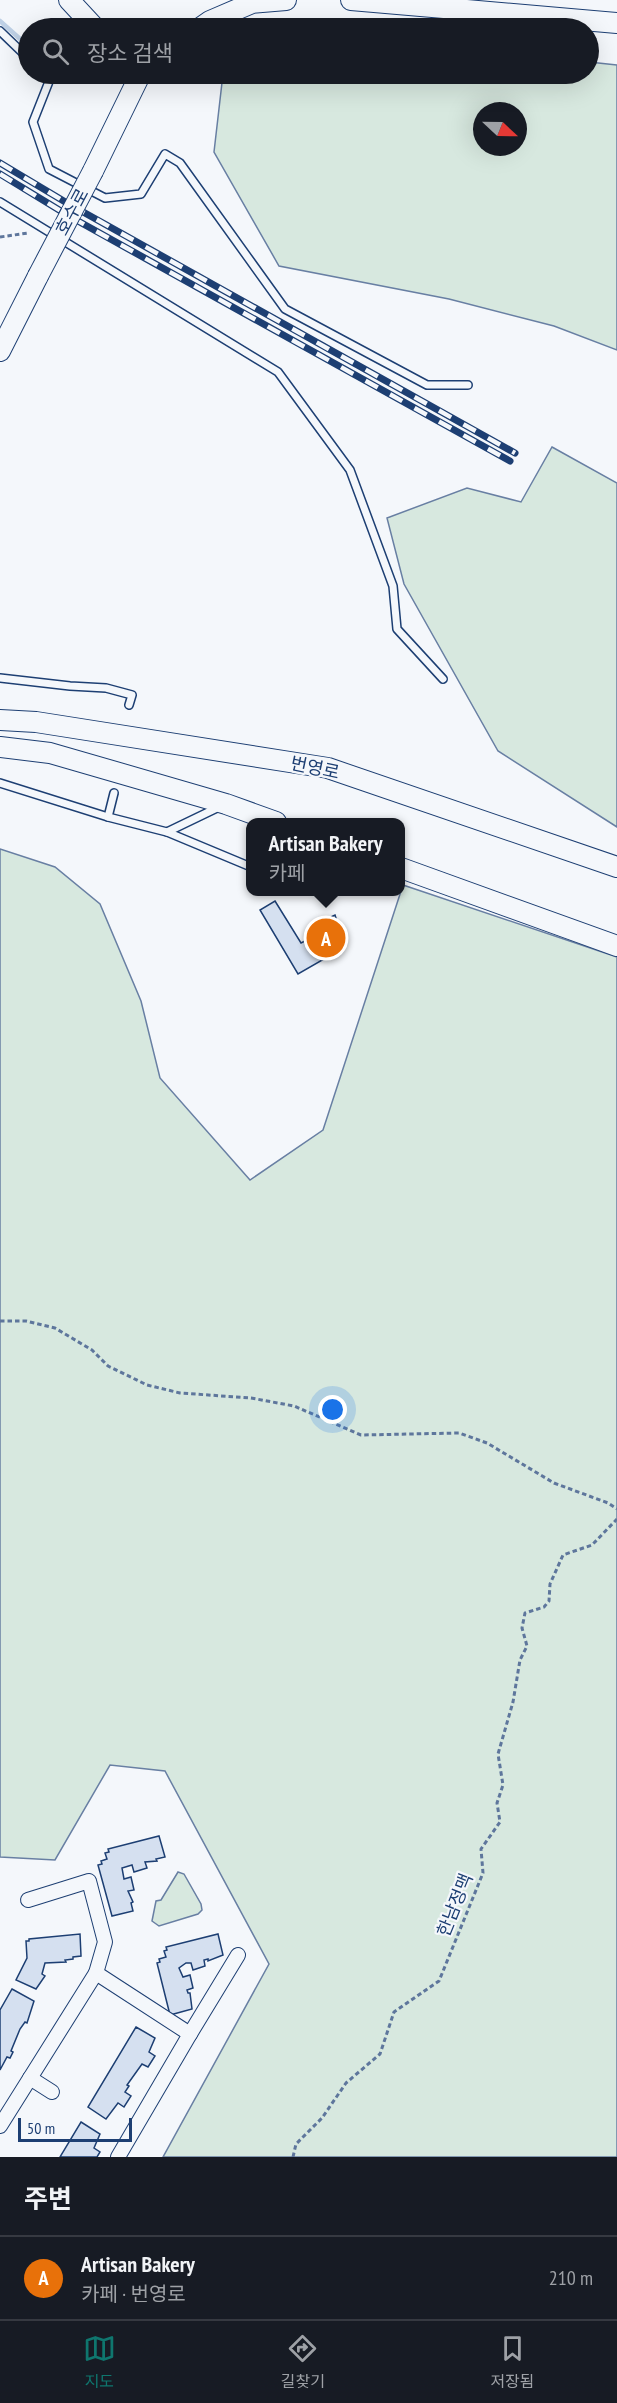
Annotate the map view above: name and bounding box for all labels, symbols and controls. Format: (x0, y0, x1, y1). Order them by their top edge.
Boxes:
search box (18, 18, 599, 84)
icon: search (39, 35, 72, 68)
text: 장소 검색 (87, 39, 173, 67)
north arrow (473, 102, 527, 156)
street label: 호수로 (50, 184, 93, 239)
street label: 번영로 (288, 751, 342, 784)
popup (246, 818, 405, 896)
text: Artisan Bakery (269, 829, 382, 857)
text: 카페 (269, 860, 305, 886)
pin: A (306, 916, 346, 960)
your location (318, 1395, 347, 1424)
street label: 한남정맥 (431, 1870, 478, 1940)
scale bar (18, 2115, 132, 2142)
text: 50 m (27, 2118, 55, 2138)
text: 주변 (24, 2182, 72, 2215)
text: Artisan Bakery (81, 2250, 195, 2278)
text: A (38, 2265, 49, 2291)
text: 210 m (549, 2265, 593, 2291)
text: 카페 · 번영로 (81, 2281, 186, 2307)
tab: 지도 (83, 2332, 116, 2392)
tab: 길찾기 (281, 2332, 325, 2392)
tab: 저장됨 (490, 2332, 534, 2392)

